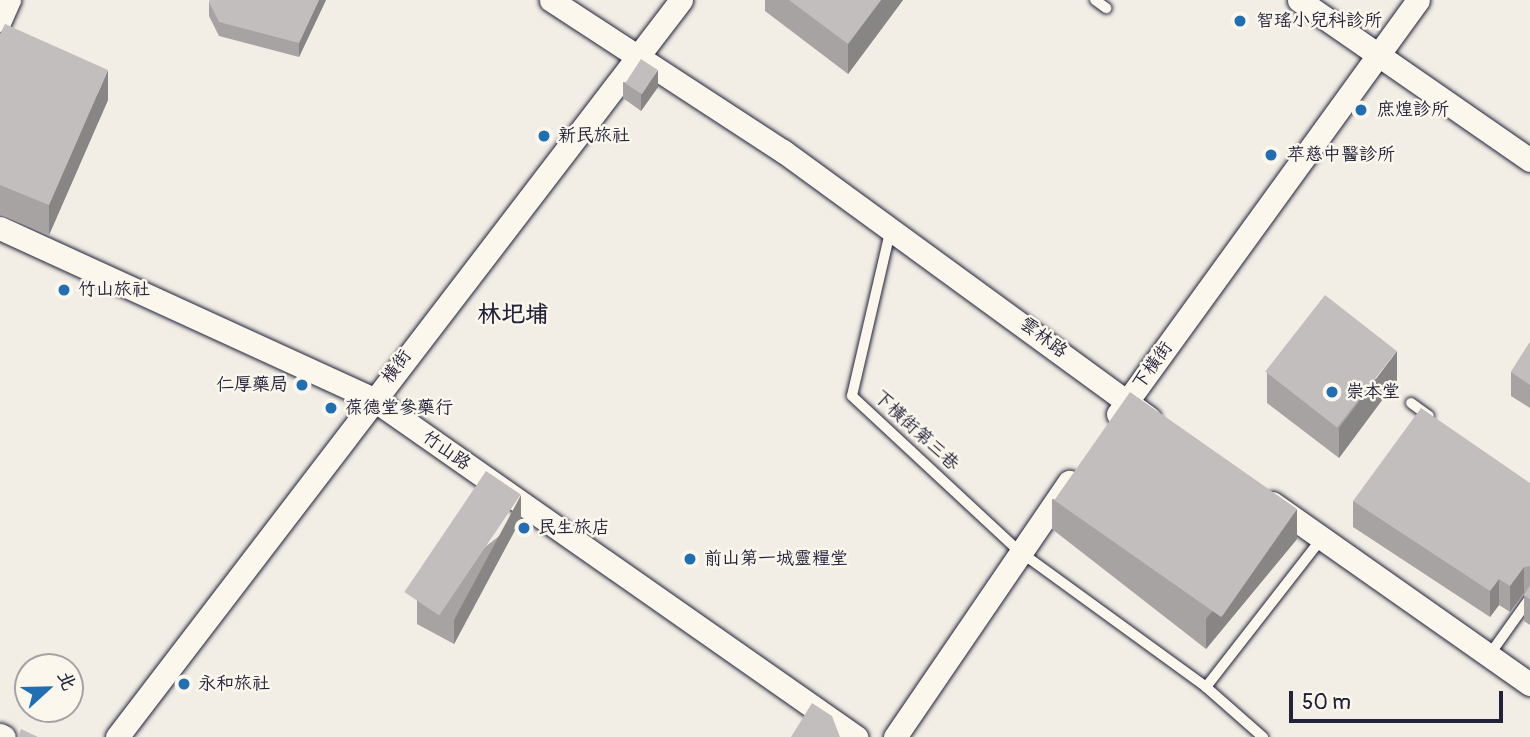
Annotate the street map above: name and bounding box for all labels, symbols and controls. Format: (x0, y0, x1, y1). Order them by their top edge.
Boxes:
place label: 智瑤小兒科診所 (1256, 10, 1382, 32)
marker: 智瑤小兒科診所 (1230, 11, 1250, 31)
place label: 庶煌診所 (1377, 99, 1449, 121)
marker: 庶煌診所 (1351, 100, 1371, 120)
place label: 新民旅社 (558, 125, 630, 147)
marker: 新民旅社 (536, 128, 552, 144)
place label: 苹慈中醫診所 (1287, 144, 1395, 166)
marker: 苹慈中醫診所 (1261, 145, 1281, 165)
place label: 竹山旅社 (78, 279, 150, 301)
marker: 竹山旅社 (56, 282, 72, 298)
district label: 林圯埔 (477, 301, 549, 329)
street label: 雲林路 (1015, 313, 1071, 363)
street label: 下橫街 (1128, 338, 1178, 394)
street label: 橫街 (378, 346, 416, 388)
place label: 仁厚藥局 (216, 374, 288, 396)
marker: 仁厚藥局 (294, 377, 310, 393)
place label: 崇本堂 (1346, 381, 1400, 403)
marker: 崇本堂 (1324, 384, 1340, 400)
street label: 下橫街第三巷 (869, 386, 963, 476)
place label: 葆德堂參藥行 (345, 397, 453, 419)
marker: 葆德堂參藥行 (323, 400, 339, 416)
street label: 竹山路 (418, 427, 474, 475)
place label: 民生旅店 (538, 517, 610, 539)
marker: 民生旅店 (516, 520, 532, 536)
place label: 前山第一城靈糧堂 (704, 548, 848, 570)
marker: 前山第一城靈糧堂 (682, 551, 698, 567)
north arrow (14, 653, 84, 723)
text: 北 (52, 668, 81, 694)
place label: 永和旅社 (198, 673, 270, 695)
marker: 永和旅社 (176, 676, 192, 692)
scale bar (1292, 678, 1506, 722)
text: 50 m (1302, 689, 1351, 716)

